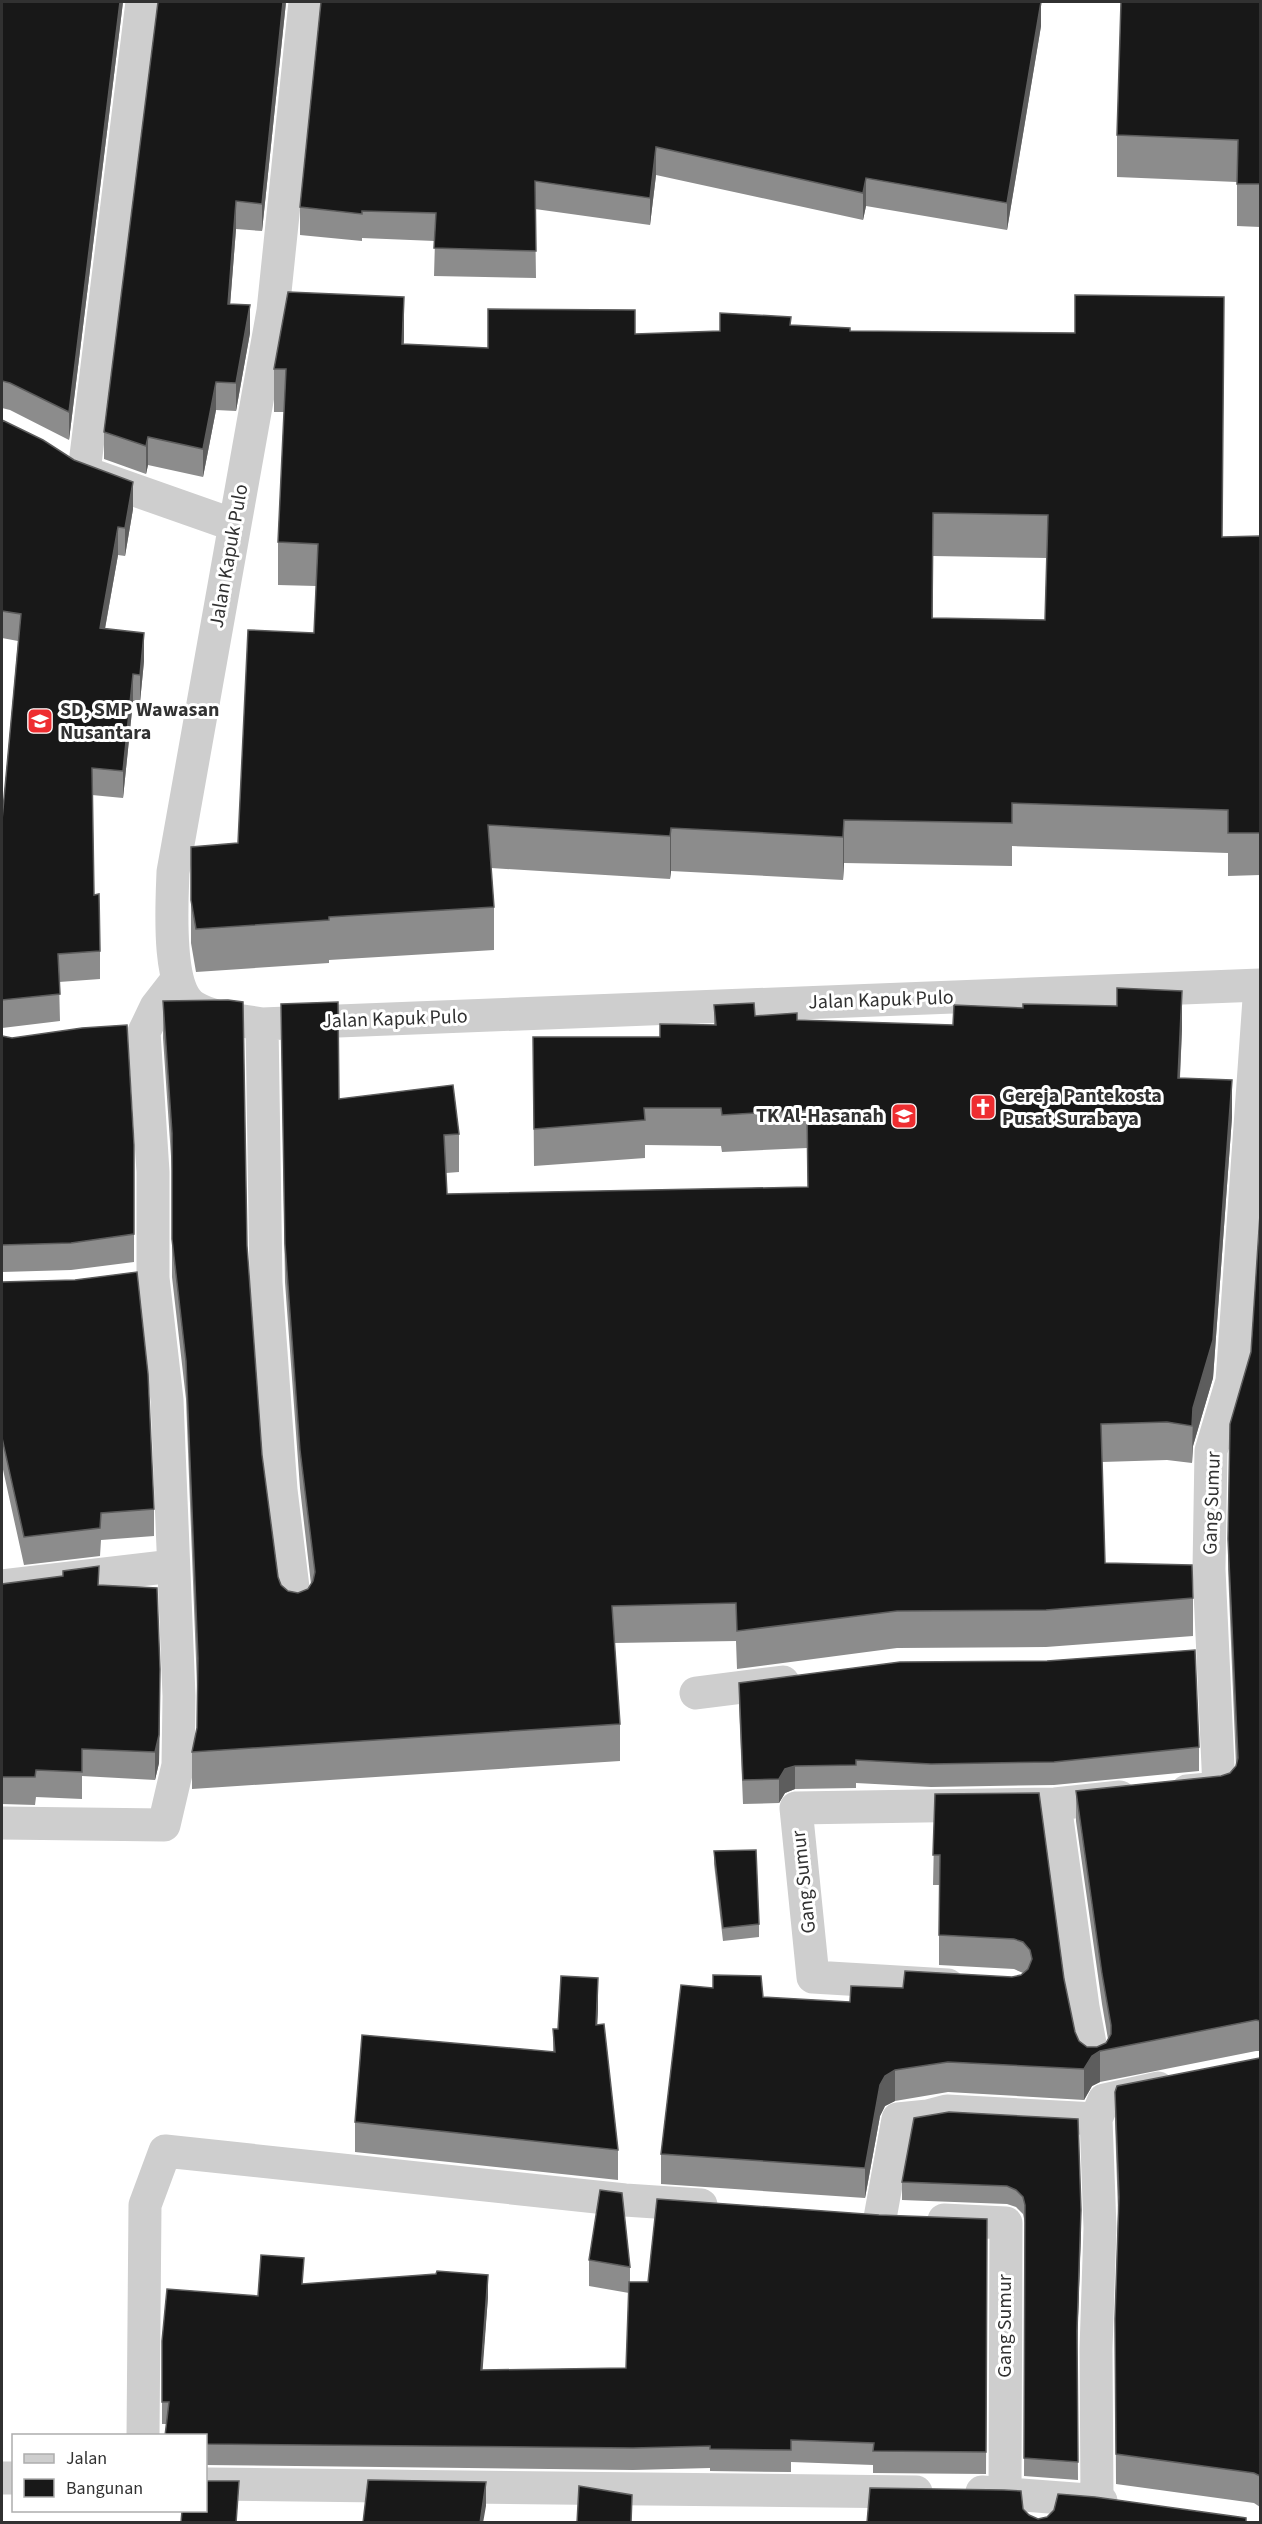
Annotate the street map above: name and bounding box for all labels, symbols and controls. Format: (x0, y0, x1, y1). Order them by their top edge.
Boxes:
street label: Jalan Kapuk Pulo (203, 482, 255, 630)
place label: SD, SMP Wawasan Nusantara (60, 696, 219, 747)
school or university icon: SD, SMP Wawasan Nusantara (25, 706, 55, 736)
street label: Jalan Kapuk Pulo (808, 983, 954, 1017)
street label: Jalan Kapuk Pulo (322, 1002, 468, 1036)
place label: Gereja Pantekosta Pusat Surabaya (1002, 1082, 1162, 1133)
church icon: Gereja Pantekosta Pusat Surabaya (968, 1092, 998, 1122)
school or university icon: TK Al-Hasanah (889, 1101, 919, 1131)
place label: TK Al-Hasanah (756, 1102, 884, 1130)
street label: Gang Sumur (1196, 1451, 1228, 1555)
street label: Gang Sumur (785, 1829, 823, 1935)
street label: Gang Sumur (991, 2274, 1019, 2378)
legend (12, 2434, 207, 2512)
text: Jalan (66, 2446, 107, 2471)
text: Bangunan (66, 2476, 143, 2501)

